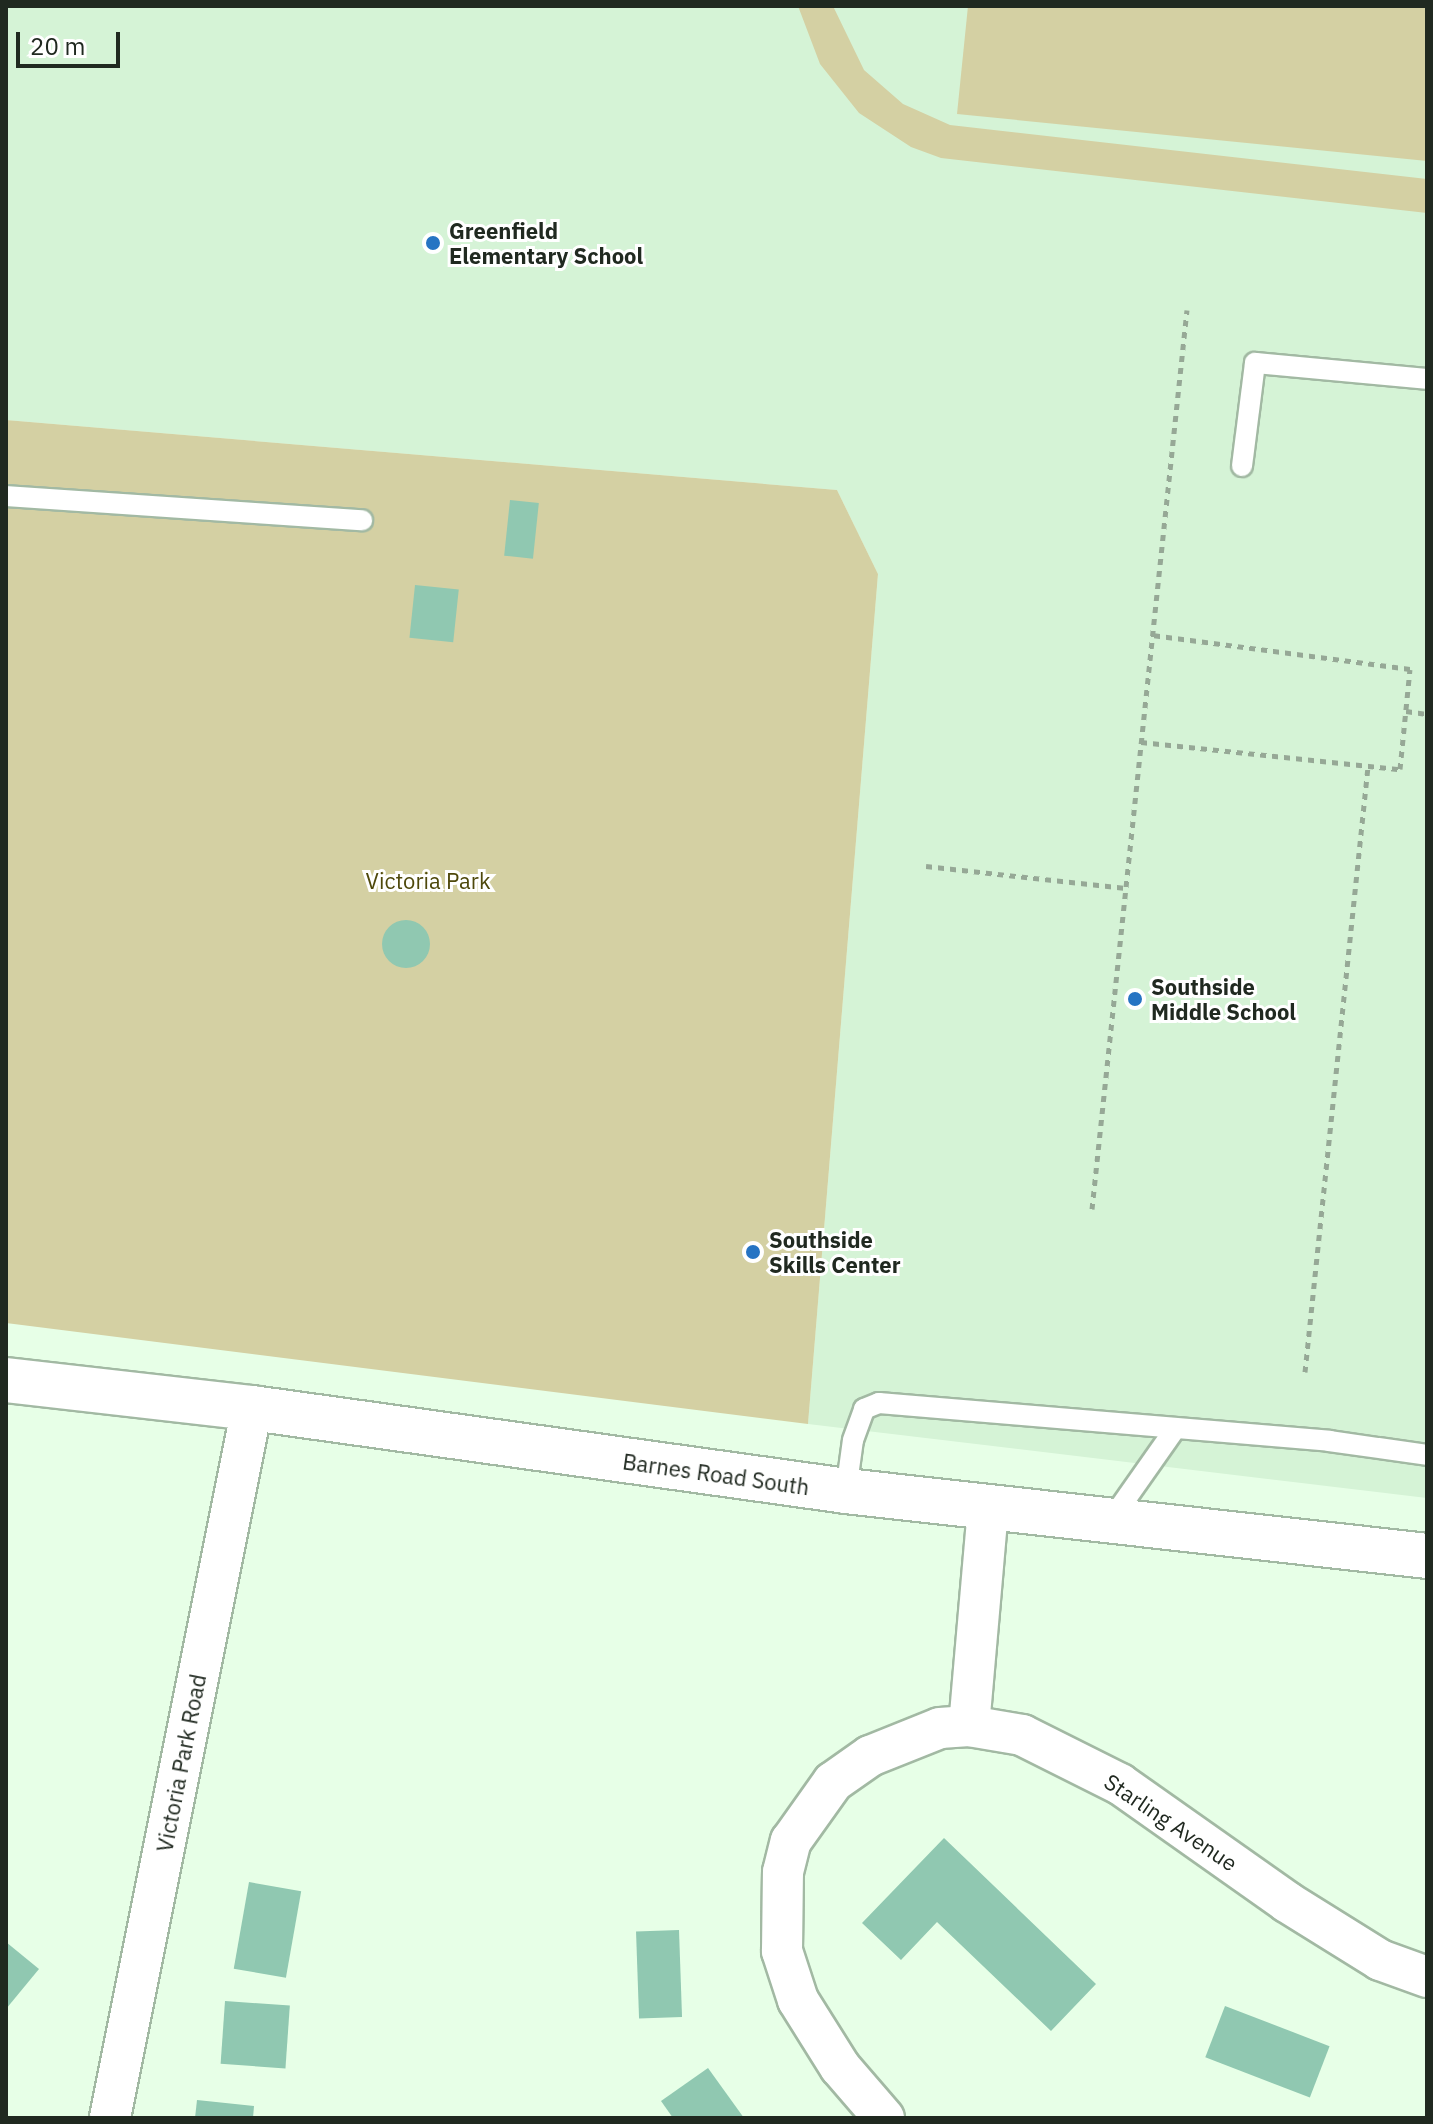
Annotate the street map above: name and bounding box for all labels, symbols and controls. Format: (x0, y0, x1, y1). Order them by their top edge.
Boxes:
scale bar (20, 16, 124, 66)
text: 20 m (30, 30, 85, 62)
place label: Greenfield Elementary School (449, 217, 643, 268)
marker: Greenfield Elementary School (424, 234, 442, 252)
park label: Victoria Park (366, 868, 490, 894)
place label: Southside Middle School (1151, 973, 1296, 1024)
marker: Southside Middle School (1126, 990, 1144, 1008)
place label: Southside Skills Center (769, 1226, 901, 1278)
marker: Southside Skills Center (744, 1243, 762, 1261)
street label: Barnes Road South (621, 1448, 811, 1500)
street label: Victoria Park Road (151, 1672, 211, 1854)
street label: Starling Avenue (1100, 1768, 1242, 1876)

